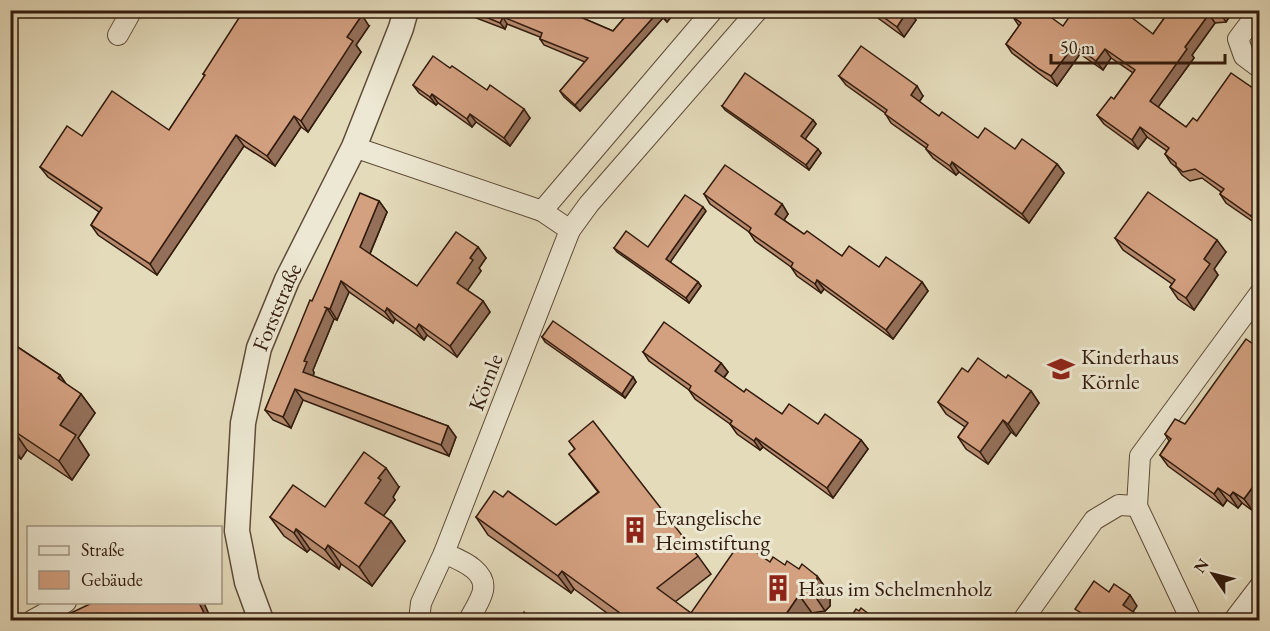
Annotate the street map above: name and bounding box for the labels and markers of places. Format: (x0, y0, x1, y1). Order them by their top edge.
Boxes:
place label: Kinderhaus Körnle (1081, 342, 1179, 396)
school or university icon: Kinderhaus Körnle (1046, 354, 1076, 384)
place label: Evangelische Heimstiftung (655, 503, 770, 557)
building icon: Evangelische Heimstiftung (620, 515, 650, 545)
building icon: Haus im Schelmenholz (763, 573, 793, 603)
place label: Haus im Schelmenholz (798, 574, 992, 603)

